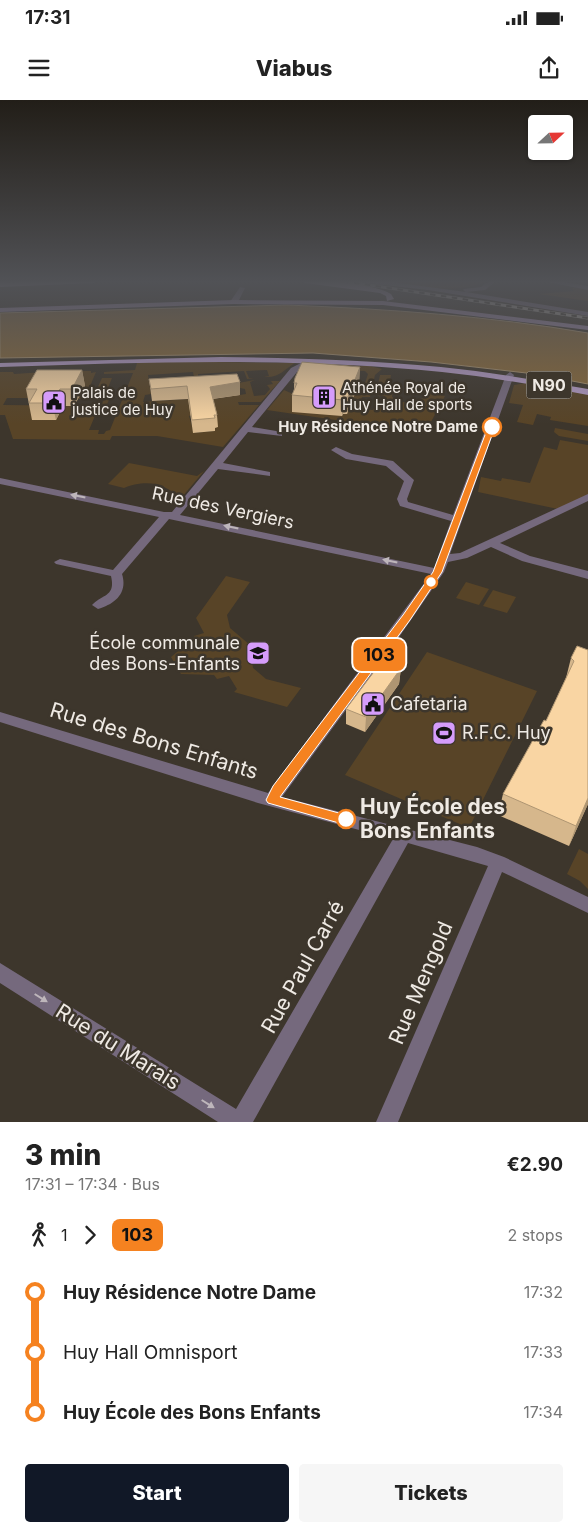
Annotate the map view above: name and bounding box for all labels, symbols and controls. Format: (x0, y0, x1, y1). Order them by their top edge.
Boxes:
text: 17:31 (25, 6, 70, 29)
icon: menu (25, 54, 53, 82)
icon: share (535, 54, 563, 82)
text: Viabus (256, 55, 332, 81)
north arrow (528, 115, 572, 160)
map controls (528, 115, 573, 160)
road number: N90 (526, 372, 572, 398)
place label: Athénée Royal de Huy Hall de sports (342, 378, 473, 414)
place label: Palais de justice de Huy (71, 383, 174, 419)
building icon: Athénée Royal de Huy Hall de sports (311, 384, 337, 410)
public building icon: Palais de justice de Huy (41, 389, 67, 415)
place label: Huy Résidence Notre Dame (278, 417, 478, 436)
marker: Huy Résidence Notre Dame (482, 417, 502, 437)
street label: Rue des Vergiers (150, 482, 296, 533)
one-way arrow (70, 492, 85, 500)
one-way arrow (223, 523, 239, 531)
one-way arrow (382, 557, 398, 565)
unlabelled marker (424, 575, 438, 589)
place label: École communale des Bons-Enfants (89, 631, 240, 674)
line badge: 103 (350, 639, 408, 671)
school or university icon: École communale des Bons-Enfants (245, 640, 271, 666)
text: 103 (363, 644, 395, 665)
public building icon: Cafetaria (360, 691, 386, 717)
place label: Cafetaria (390, 693, 468, 714)
street label: Rue des Bons Enfants (47, 697, 261, 784)
sports icon: R.F.C. Huy (431, 720, 457, 746)
place label: R.F.C. Huy (462, 722, 551, 743)
place label: Huy École des Bons Enfants (360, 793, 505, 843)
marker: Huy École des Bons Enfants (336, 809, 356, 829)
street label: Rue Paul Carré (256, 896, 349, 1037)
street label: Rue Mengold (383, 918, 458, 1048)
one-way arrow (35, 993, 48, 1003)
street label: Rue du Marais (51, 998, 185, 1095)
one-way arrow (201, 1099, 215, 1109)
text: 3 min (25, 1138, 101, 1172)
text: €2.90 (507, 1153, 563, 1176)
text: 17:31 – 17:34 · Bus (25, 1174, 160, 1194)
icon: walk (25, 1221, 53, 1249)
icon: forward (76, 1221, 104, 1249)
text: 103 (122, 1224, 153, 1245)
text: 1 (61, 1225, 68, 1245)
text: 2 stops (507, 1225, 563, 1245)
text: Huy Résidence Notre Dame (63, 1281, 316, 1304)
text: 17:32 (524, 1282, 563, 1302)
text: Huy Hall Omnisport (63, 1341, 237, 1364)
text: 17:33 (524, 1342, 563, 1362)
text: Huy École des Bons Enfants (63, 1401, 321, 1424)
text: 17:34 (523, 1402, 563, 1422)
button: Start (25, 1464, 289, 1522)
button: Tickets (299, 1464, 563, 1522)

